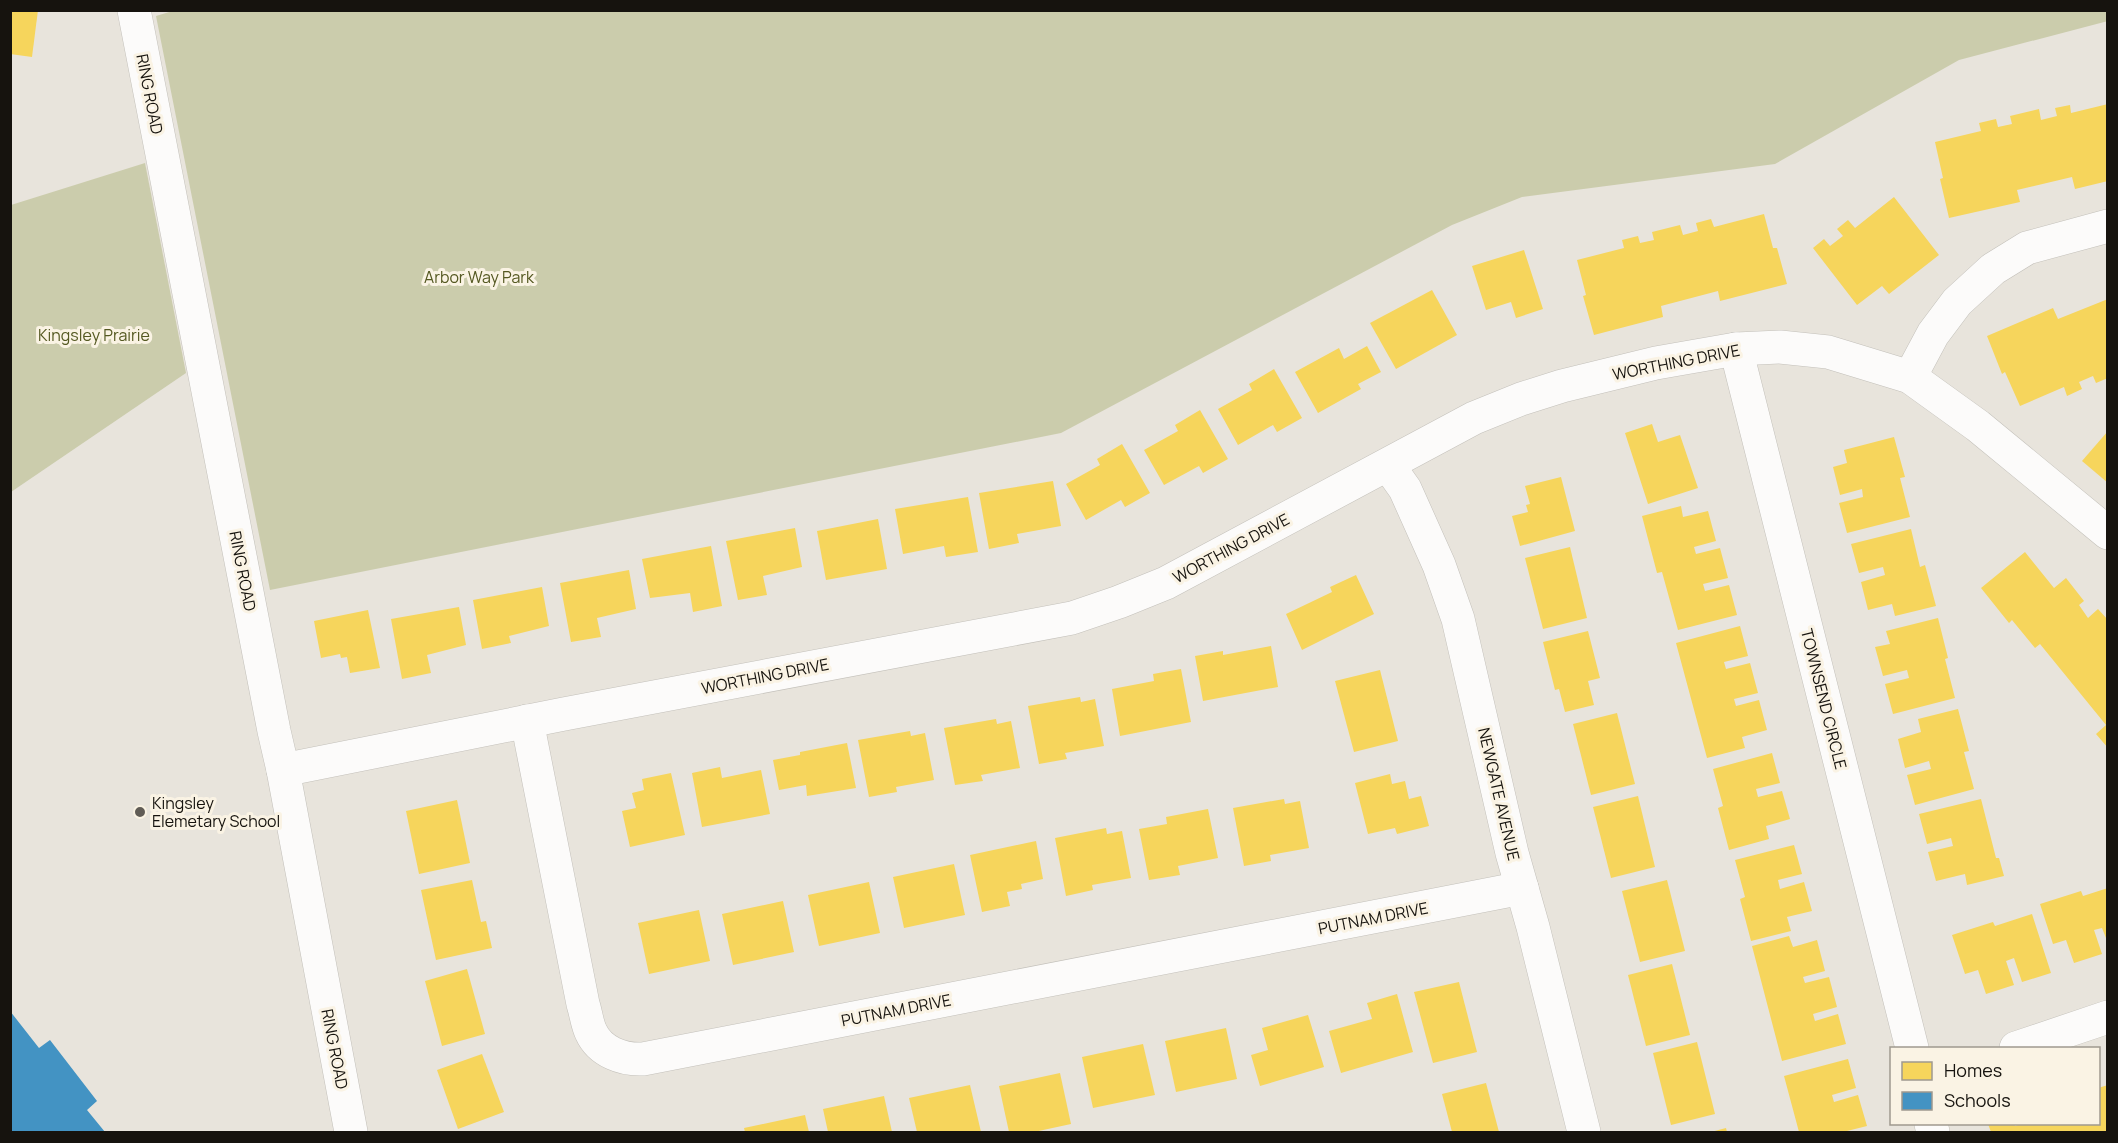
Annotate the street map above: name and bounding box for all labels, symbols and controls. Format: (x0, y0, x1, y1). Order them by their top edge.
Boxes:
street label: RING ROAD (131, 52, 169, 136)
park label: Arbor Way Park (424, 266, 535, 288)
park label: Kingsley Prairie (38, 324, 150, 346)
street label: WORTHING DRIVE (1610, 339, 1742, 385)
street label: WORTHING DRIVE (1169, 508, 1293, 588)
street label: RING ROAD (224, 529, 262, 613)
street label: TOWNSEND CIRCLE (1796, 626, 1852, 772)
street label: WORTHING DRIVE (699, 653, 831, 699)
street label: NEWGATE AVENUE (1473, 725, 1525, 863)
place label: Kingsley Elemetary School (152, 792, 280, 832)
marker: Kingsley Elemetary School (133, 805, 147, 819)
street label: PUTNAM DRIVE (1316, 897, 1430, 939)
street label: PUTNAM DRIVE (839, 989, 953, 1031)
street label: RING ROAD (316, 1007, 354, 1091)
legend (1890, 1047, 2100, 1125)
text: Homes (1944, 1058, 2002, 1082)
text: Schools (1944, 1088, 2011, 1112)

